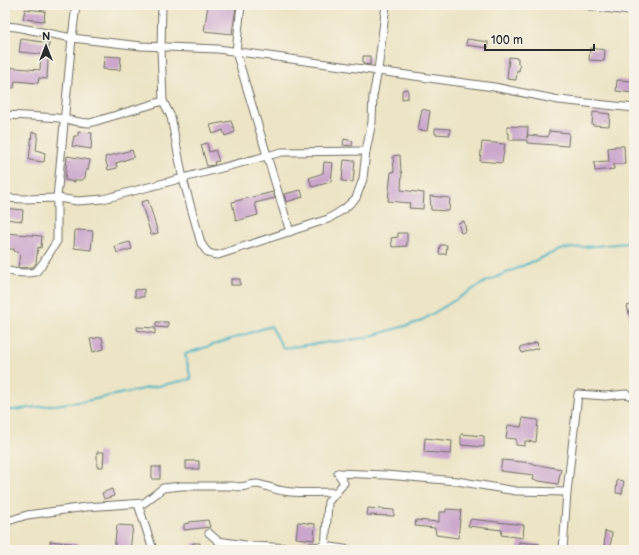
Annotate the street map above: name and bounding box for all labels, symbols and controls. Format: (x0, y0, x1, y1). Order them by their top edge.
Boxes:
north arrow (26, 26, 66, 66)
scale bar (485, 26, 594, 52)
text: N (42, 30, 50, 43)
text: 100 m (491, 33, 523, 48)

